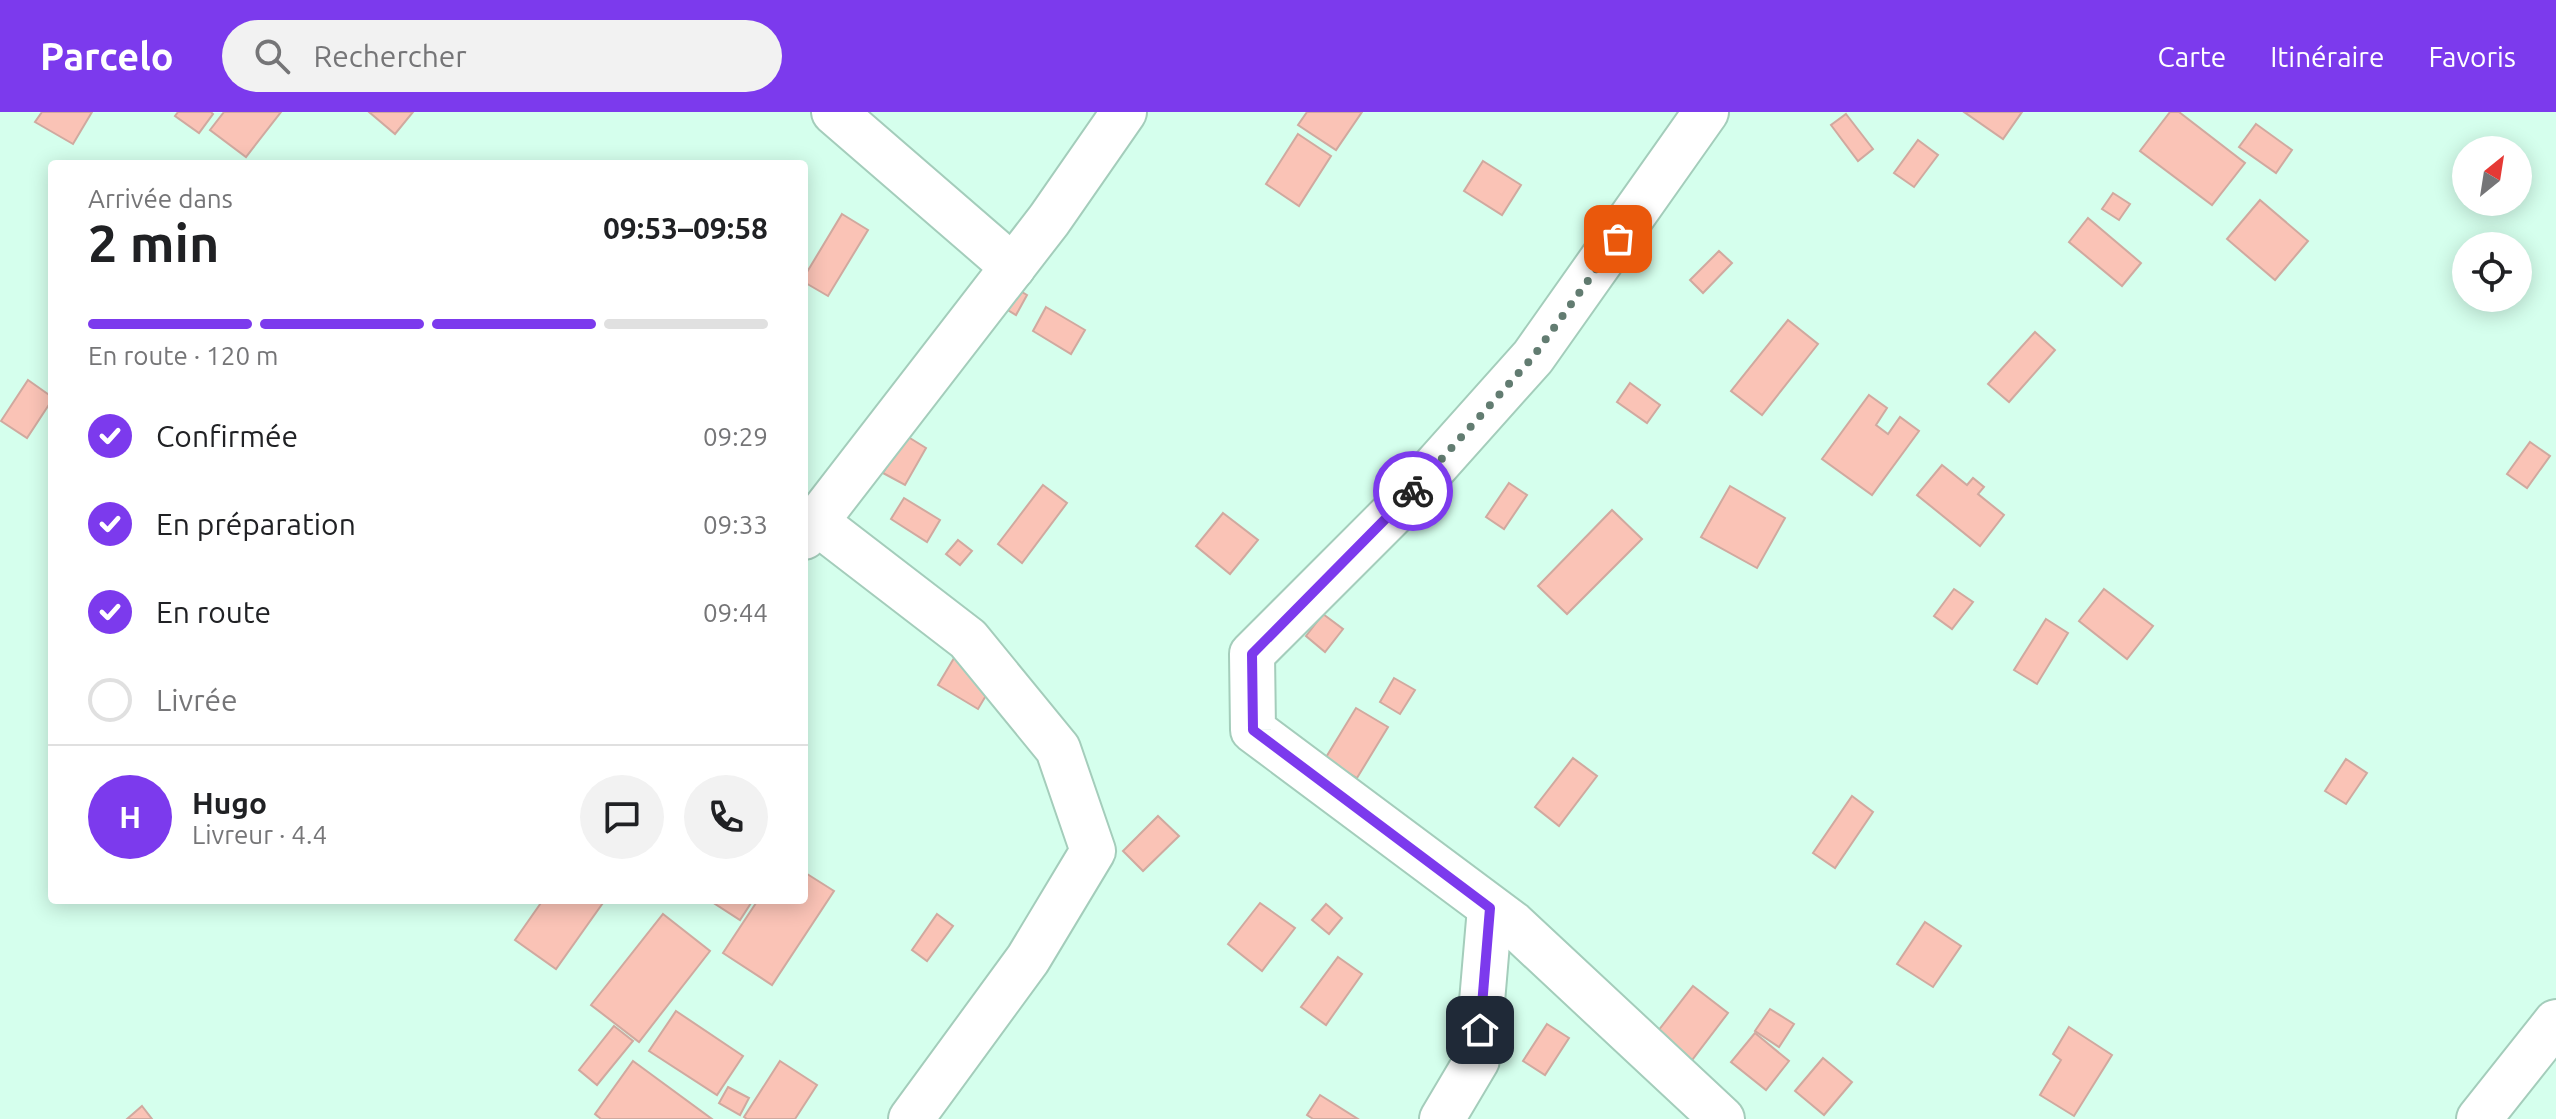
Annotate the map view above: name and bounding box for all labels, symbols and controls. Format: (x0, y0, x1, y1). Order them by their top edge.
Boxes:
search box (222, 20, 782, 92)
icon: search (250, 34, 294, 78)
text: Parcelo (40, 35, 174, 77)
text: Rechercher (314, 39, 467, 73)
text: Carte (2158, 41, 2226, 72)
text: Itinéraire (2270, 41, 2384, 72)
text: Favoris (2428, 41, 2516, 72)
north arrow (2452, 136, 2532, 216)
map controls (2452, 136, 2532, 312)
text: Arrivée dans (88, 184, 233, 213)
pin (1584, 205, 1652, 273)
text: 09:53–09:58 (603, 211, 768, 245)
text: 2 min (88, 214, 219, 272)
icon: bag (1596, 217, 1640, 261)
button: locate (2452, 232, 2532, 312)
text: En route · 120 m (88, 341, 278, 370)
icon: check (88, 414, 132, 458)
text: Confirmée (156, 419, 298, 453)
text: 09:29 (703, 422, 768, 451)
courier (1373, 451, 1453, 531)
icon: bike (1391, 469, 1435, 513)
icon: check (88, 502, 132, 546)
text: En préparation (156, 507, 356, 541)
text: 09:33 (703, 510, 768, 539)
icon: check (88, 590, 132, 634)
text: En route (156, 595, 271, 629)
text: 09:44 (703, 598, 768, 627)
text: Livrée (156, 683, 238, 717)
button: chat (580, 775, 664, 859)
button: phone (684, 775, 768, 859)
text: Hugo (192, 786, 267, 820)
text: H (119, 800, 141, 834)
text: Livreur · 4.4 (192, 820, 327, 849)
pin (1446, 996, 1514, 1064)
icon: home (1458, 1008, 1502, 1052)

